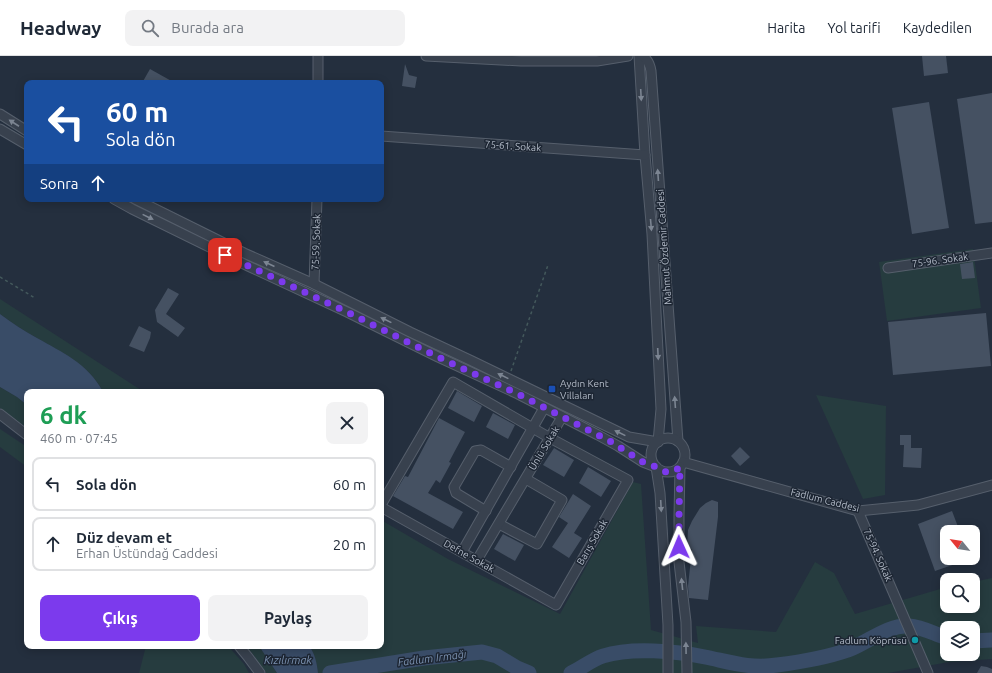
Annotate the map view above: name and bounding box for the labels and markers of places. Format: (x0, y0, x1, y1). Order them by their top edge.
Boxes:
pin (208, 238, 242, 272)
place label: Aydın Kent Villaları (560, 378, 609, 401)
marker: Aydın Kent Villaları (547, 384, 557, 394)
place label: Fadlum Köprüsü (835, 635, 907, 646)
marker: Fadlum Köprüsü (910, 635, 920, 645)

